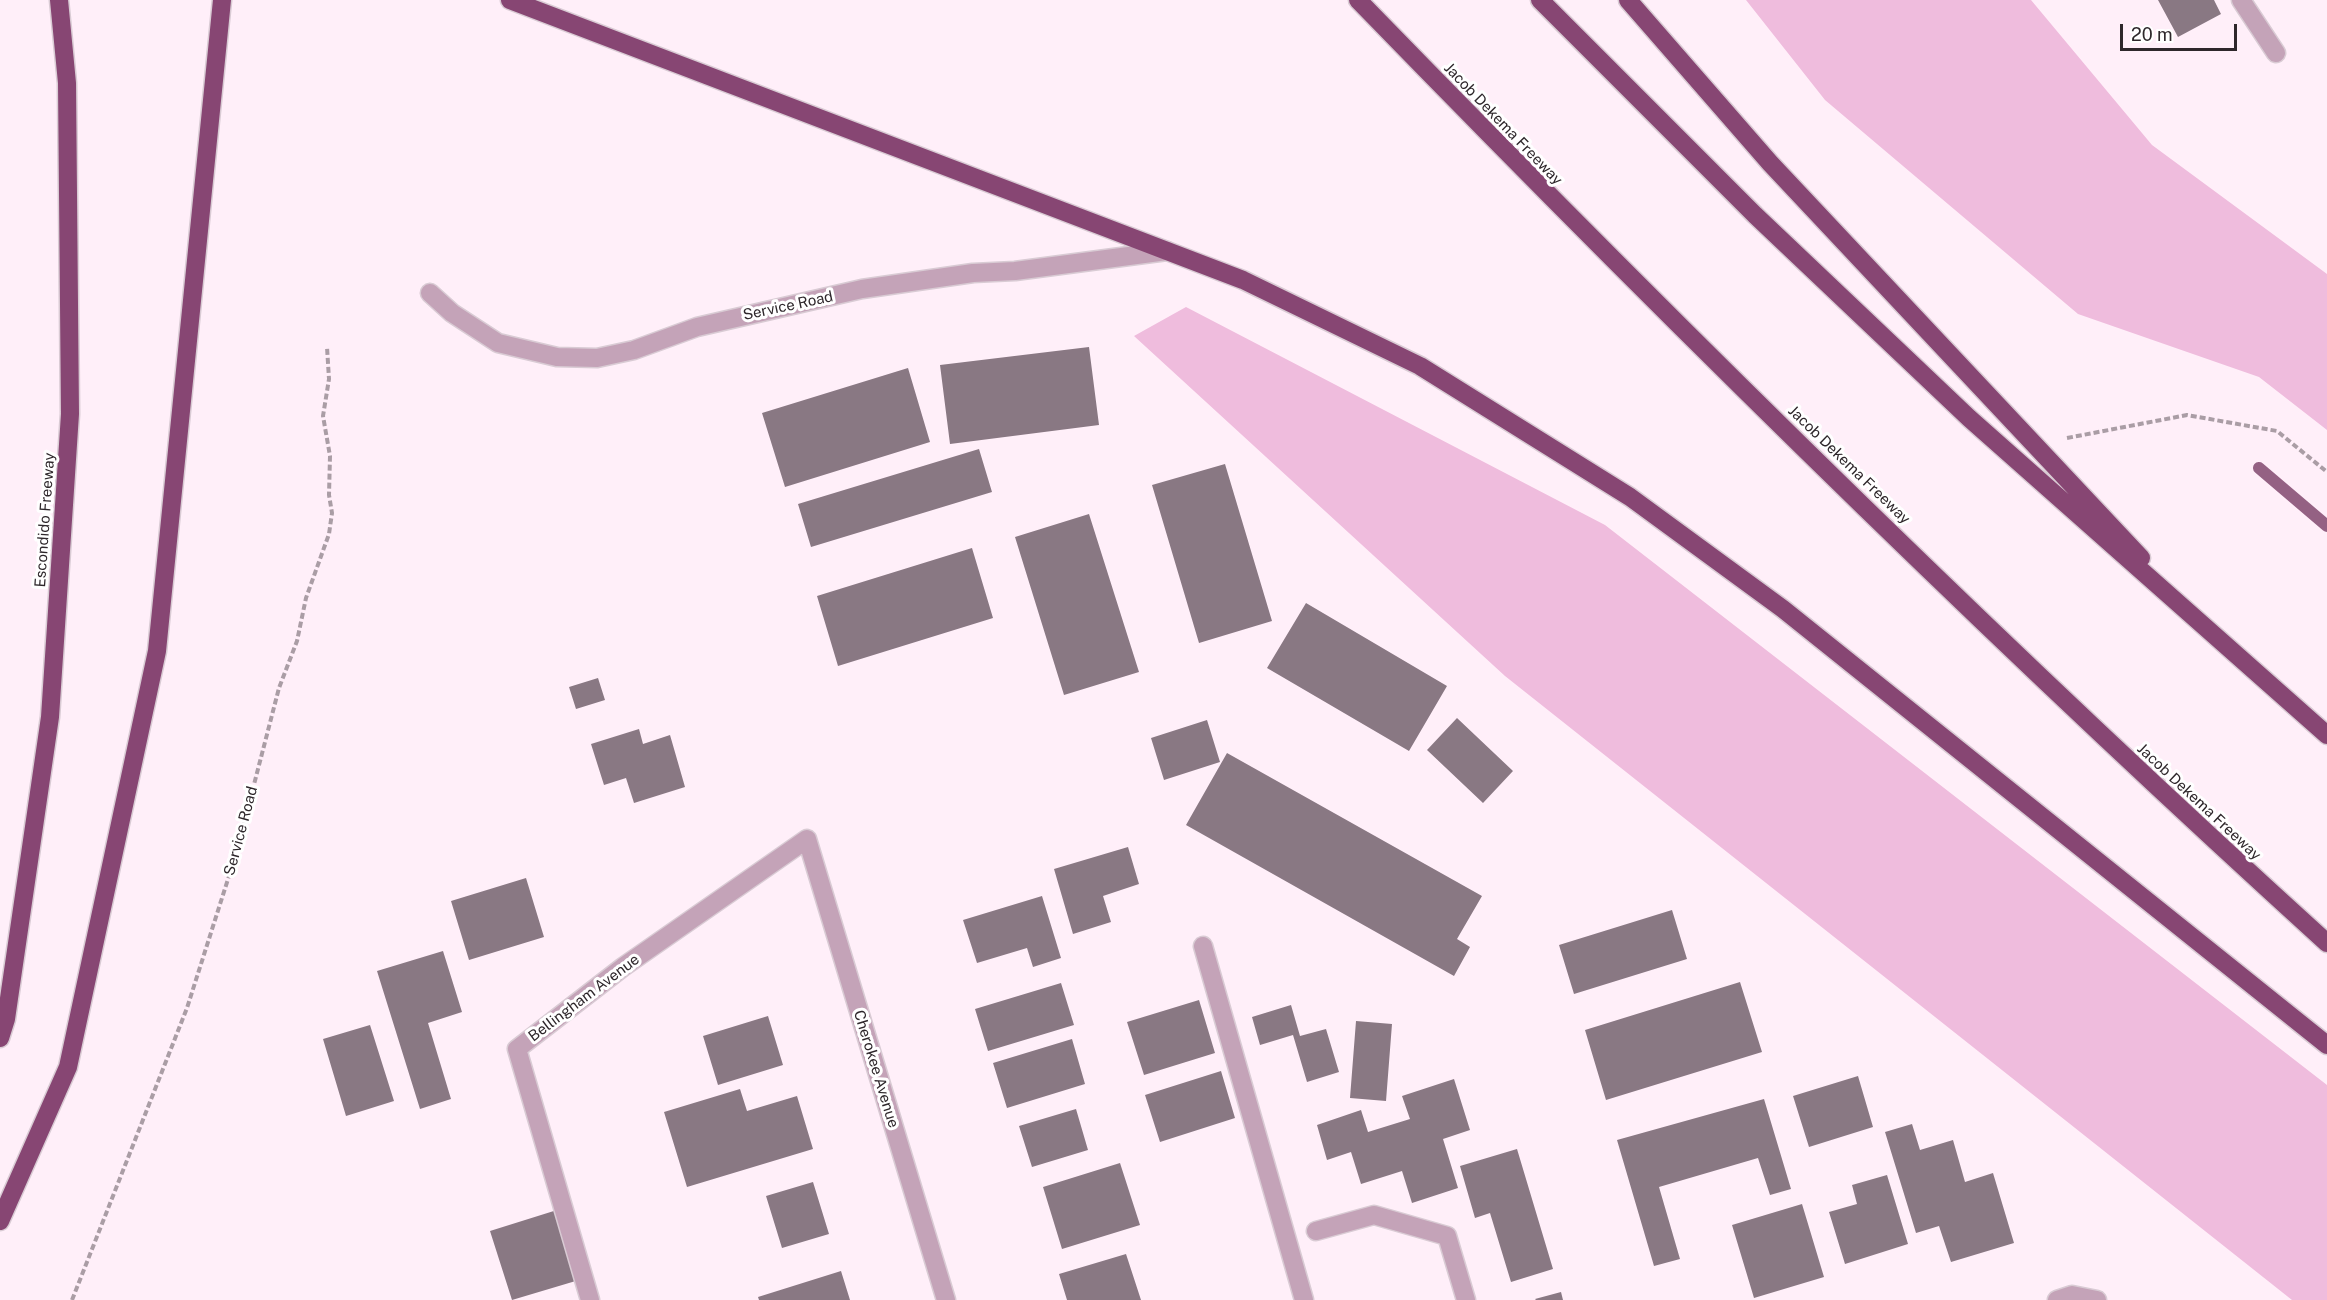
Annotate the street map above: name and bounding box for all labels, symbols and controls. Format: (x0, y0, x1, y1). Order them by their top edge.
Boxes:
scale bar (2123, 12, 2240, 50)
text: 20 m (2131, 24, 2173, 45)
street label: Jacob Dekema Freeway (1440, 59, 1566, 189)
street label: Service Road (741, 288, 835, 324)
street label: Jacob Dekema Freeway (1784, 402, 1914, 528)
street label: Escondido Freeway (31, 452, 59, 588)
street label: Jacob Dekema Freeway (2133, 740, 2265, 864)
street label: Service Road (220, 784, 262, 878)
street label: Bellingham Avenue (525, 950, 643, 1046)
street label: Cherokee Avenue (850, 1008, 902, 1130)

